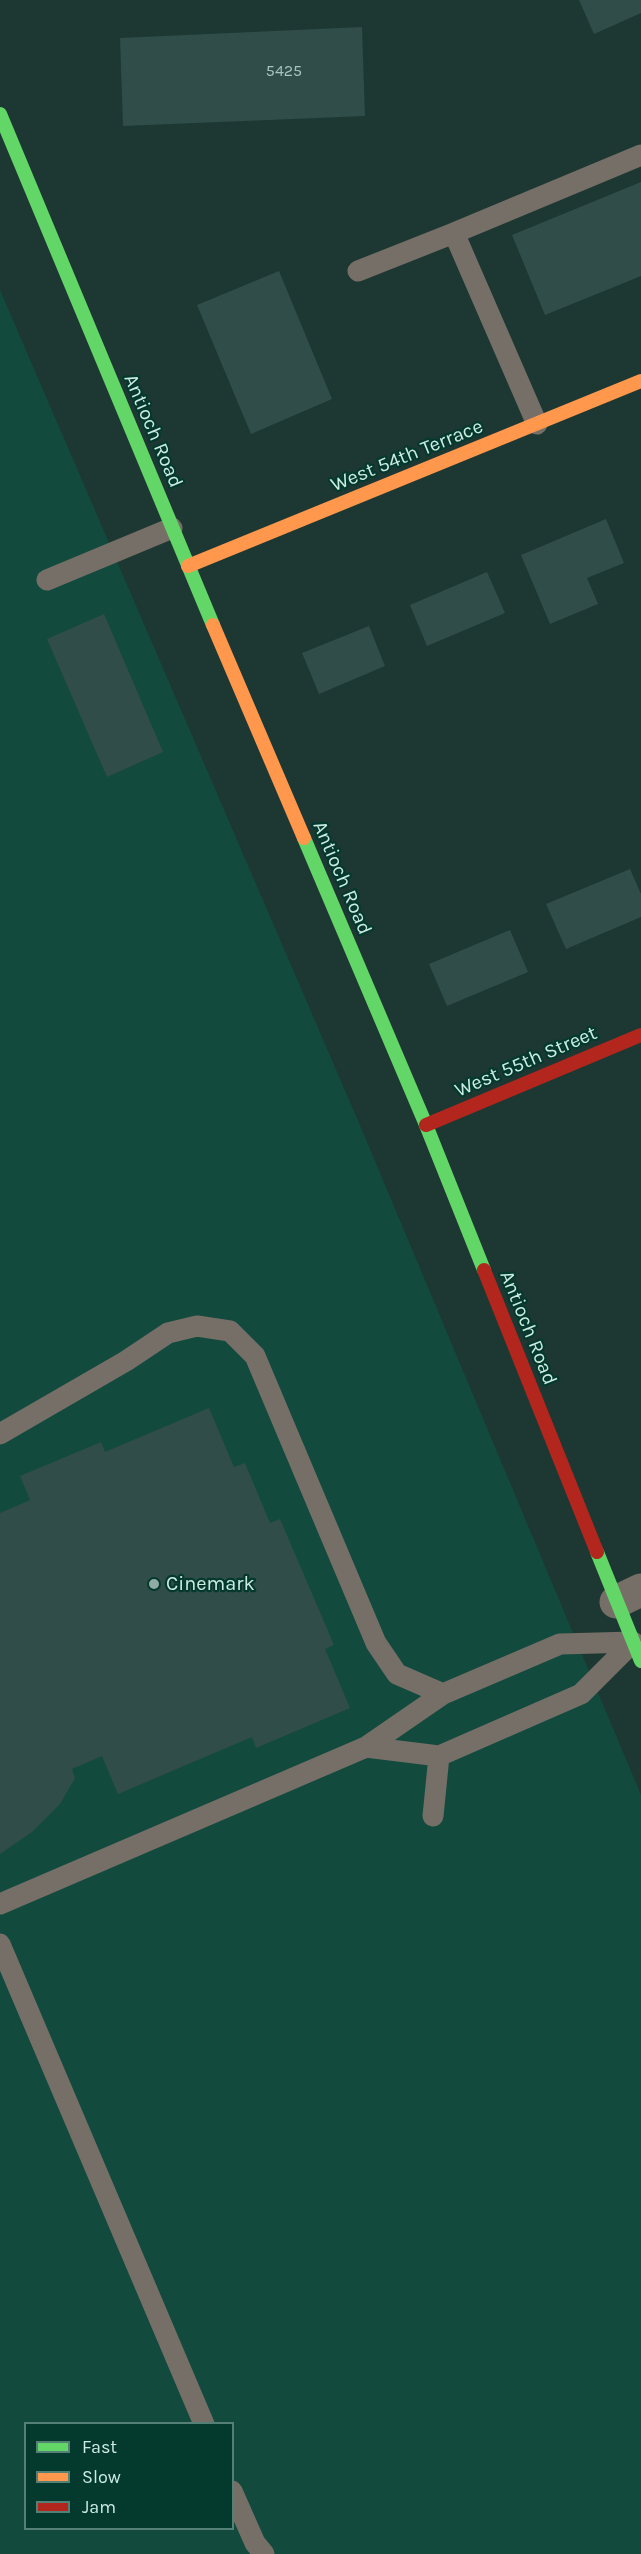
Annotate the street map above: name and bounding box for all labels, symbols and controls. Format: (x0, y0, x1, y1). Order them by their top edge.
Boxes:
house number: 5425 (266, 61, 302, 81)
street label: Antioch Road (118, 371, 188, 491)
street label: West 54th Terrace (327, 415, 487, 497)
street label: Antioch Road (307, 818, 377, 938)
street label: West 55th Street (451, 1021, 601, 1103)
street label: Antioch Road (494, 1267, 562, 1389)
place label: Cinemark (166, 1572, 255, 1596)
marker: Cinemark (147, 1577, 161, 1591)
legend (24, 2422, 234, 2530)
text: Fast (82, 2436, 117, 2458)
text: Slow (82, 2466, 121, 2488)
text: Jam (82, 2496, 116, 2518)

